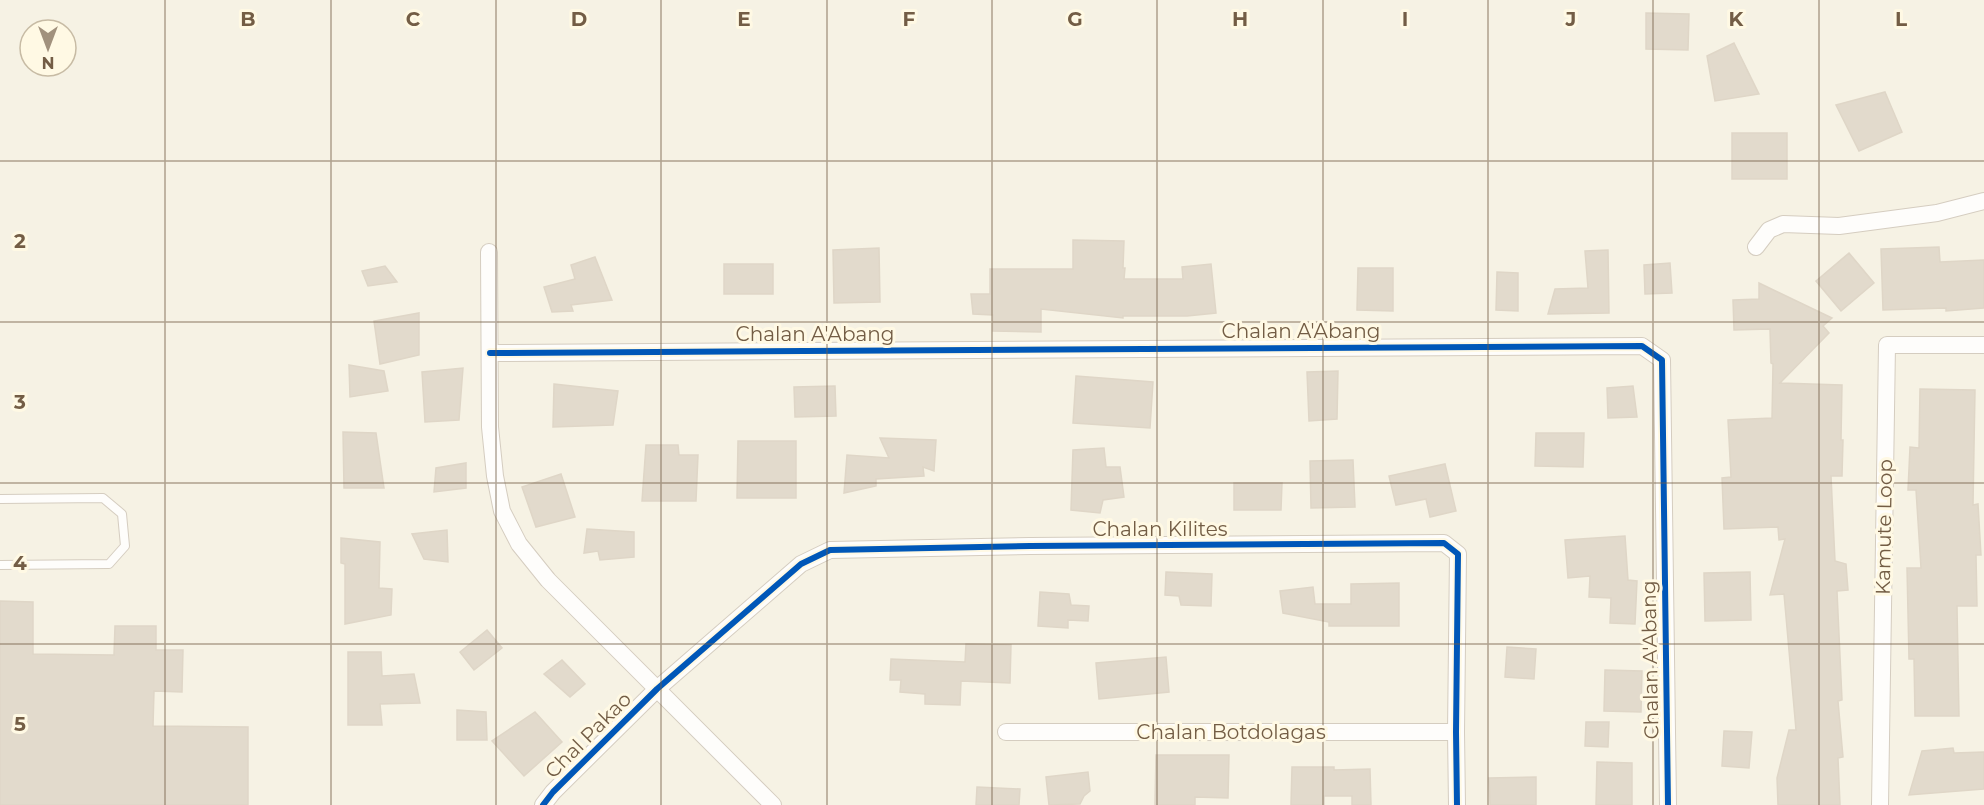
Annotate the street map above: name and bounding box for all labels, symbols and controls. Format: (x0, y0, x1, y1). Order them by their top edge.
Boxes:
text: B (240, 7, 256, 31)
text: C (406, 7, 421, 31)
text: D (571, 7, 587, 31)
text: E (737, 7, 751, 31)
text: F (903, 7, 916, 31)
text: G (1067, 7, 1083, 31)
text: H (1232, 7, 1248, 31)
text: I (1402, 7, 1408, 31)
text: J (1565, 7, 1576, 31)
text: K (1729, 7, 1745, 31)
text: L (1895, 7, 1907, 31)
north arrow (18, 18, 78, 78)
text: N (42, 53, 54, 72)
text: 2 (14, 229, 26, 253)
street label: Chalan A'Abang (1222, 319, 1380, 343)
street label: Chalan A'Abang (736, 322, 894, 346)
text: 3 (13, 390, 26, 414)
street label: Kamute Loop (1871, 459, 1897, 595)
street label: Chalan Kilites (1092, 517, 1228, 541)
text: 4 (13, 551, 27, 575)
street label: Chalan A'Abang (1637, 580, 1663, 740)
street label: Chal Pakao (540, 687, 636, 783)
text: 5 (14, 712, 26, 736)
street label: Chalan Botdolagas (1136, 720, 1326, 744)

